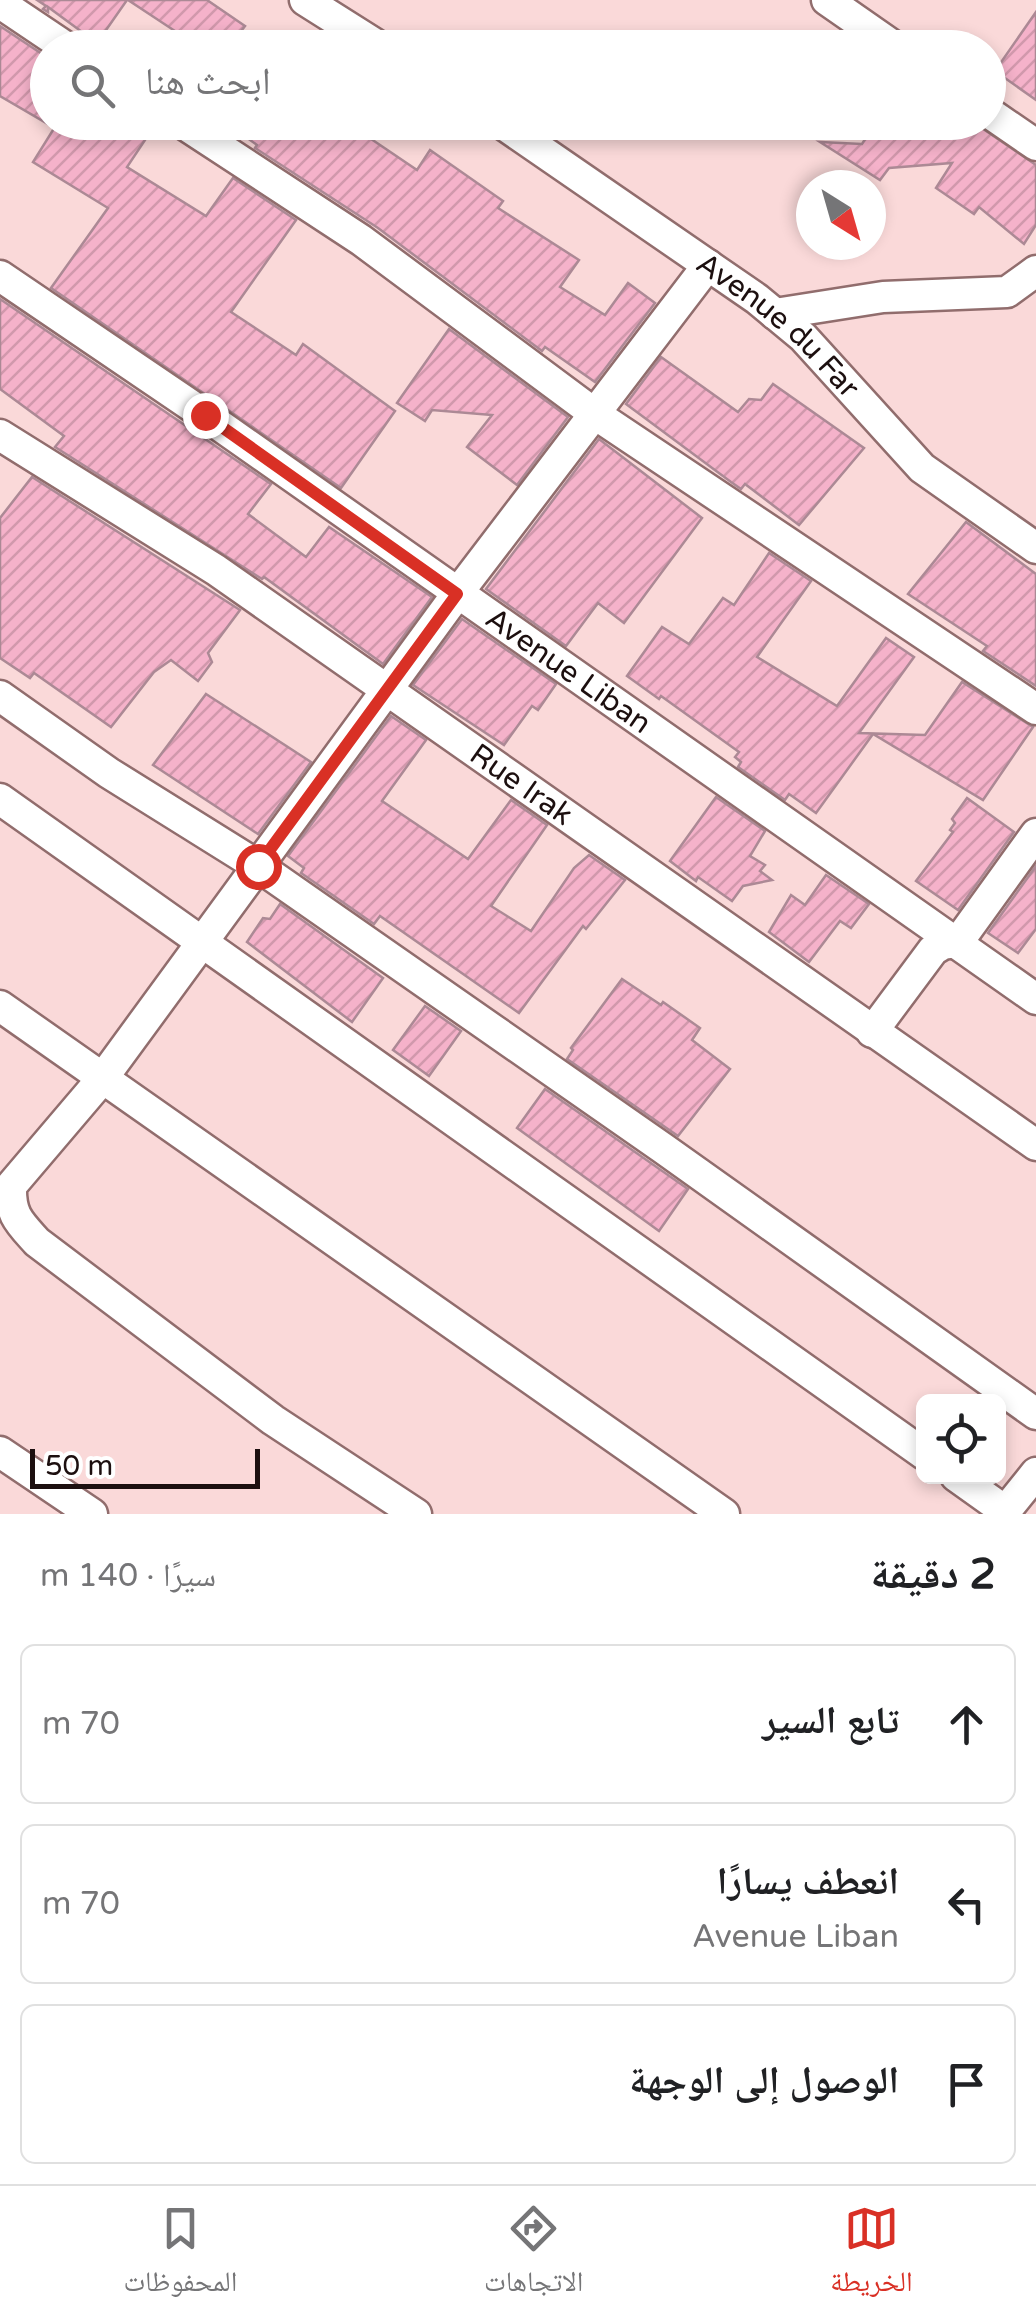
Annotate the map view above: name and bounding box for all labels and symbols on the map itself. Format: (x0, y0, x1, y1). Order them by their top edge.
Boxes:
north arrow (796, 170, 886, 260)
street label: Avenue du Far (689, 245, 867, 406)
route end (183, 393, 229, 439)
street label: Avenue Liban (478, 600, 658, 742)
street label: Rue Irak (463, 736, 580, 834)
route start (236, 844, 282, 890)
scale bar (30, 1444, 260, 1488)

